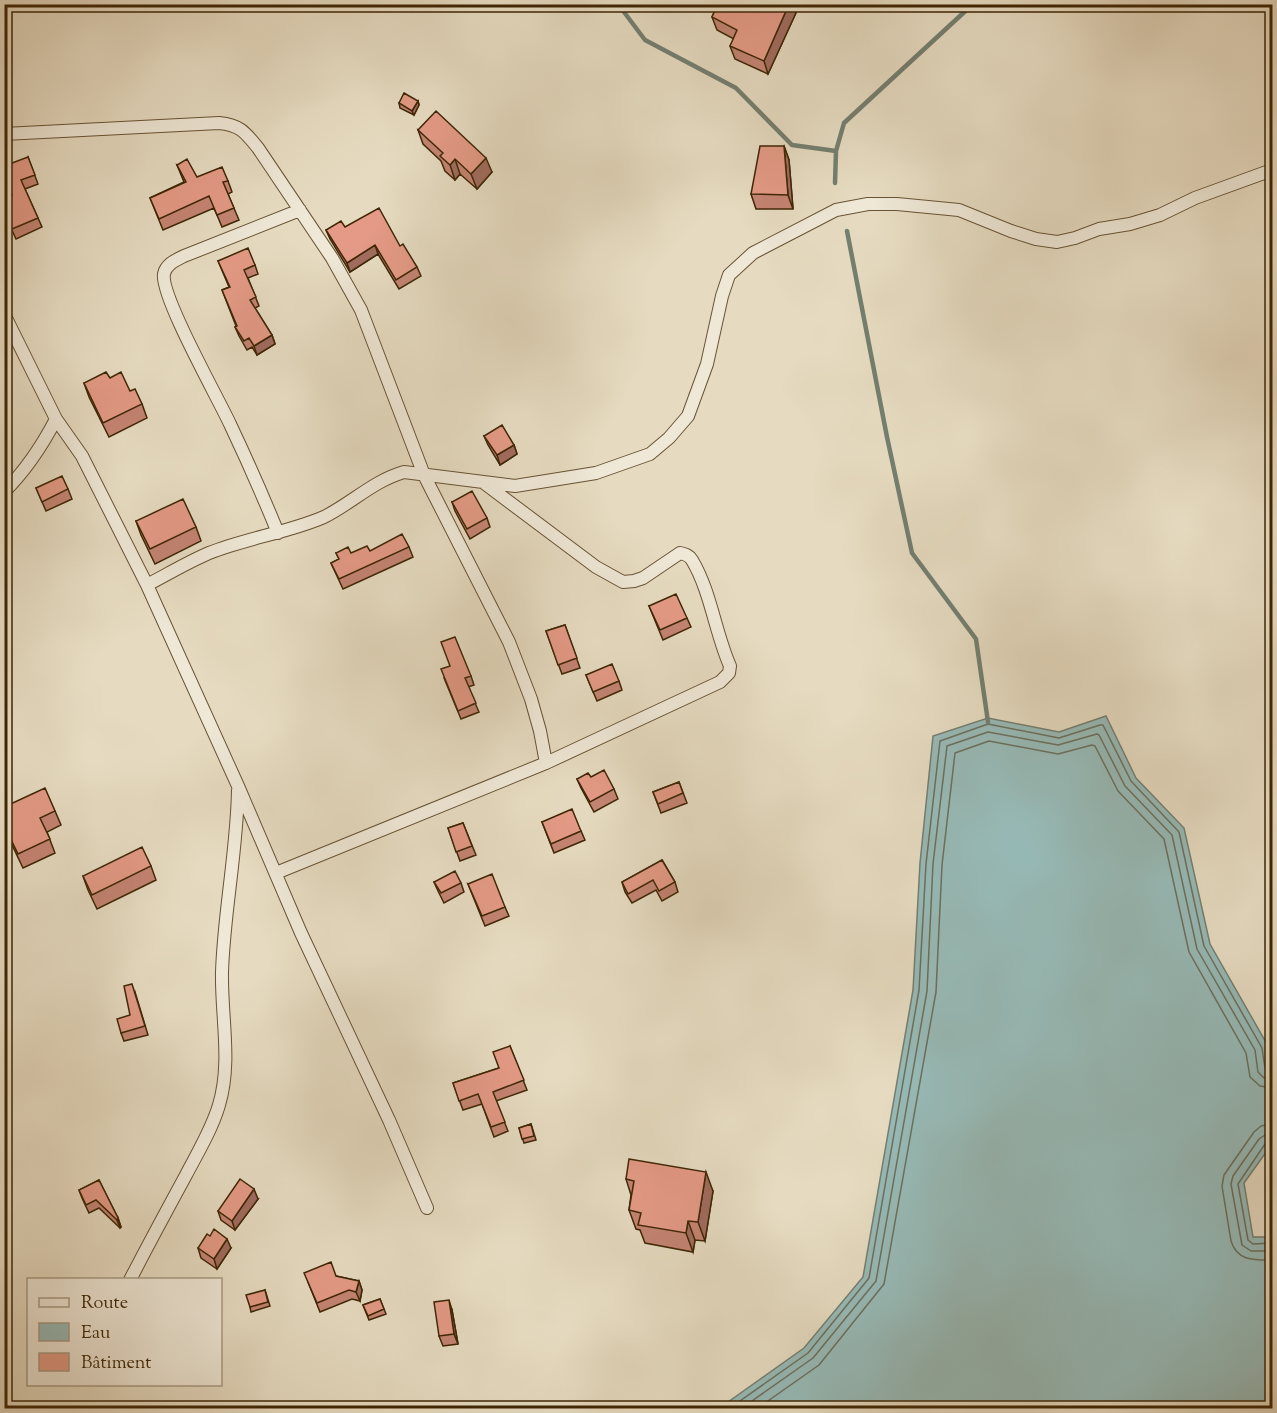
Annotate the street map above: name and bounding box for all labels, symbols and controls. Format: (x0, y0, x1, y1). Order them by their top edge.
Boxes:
legend (27, 1278, 222, 1386)
text: Route (81, 1291, 128, 1317)
text: Eau (81, 1321, 110, 1347)
text: Bâtiment (81, 1351, 151, 1377)

